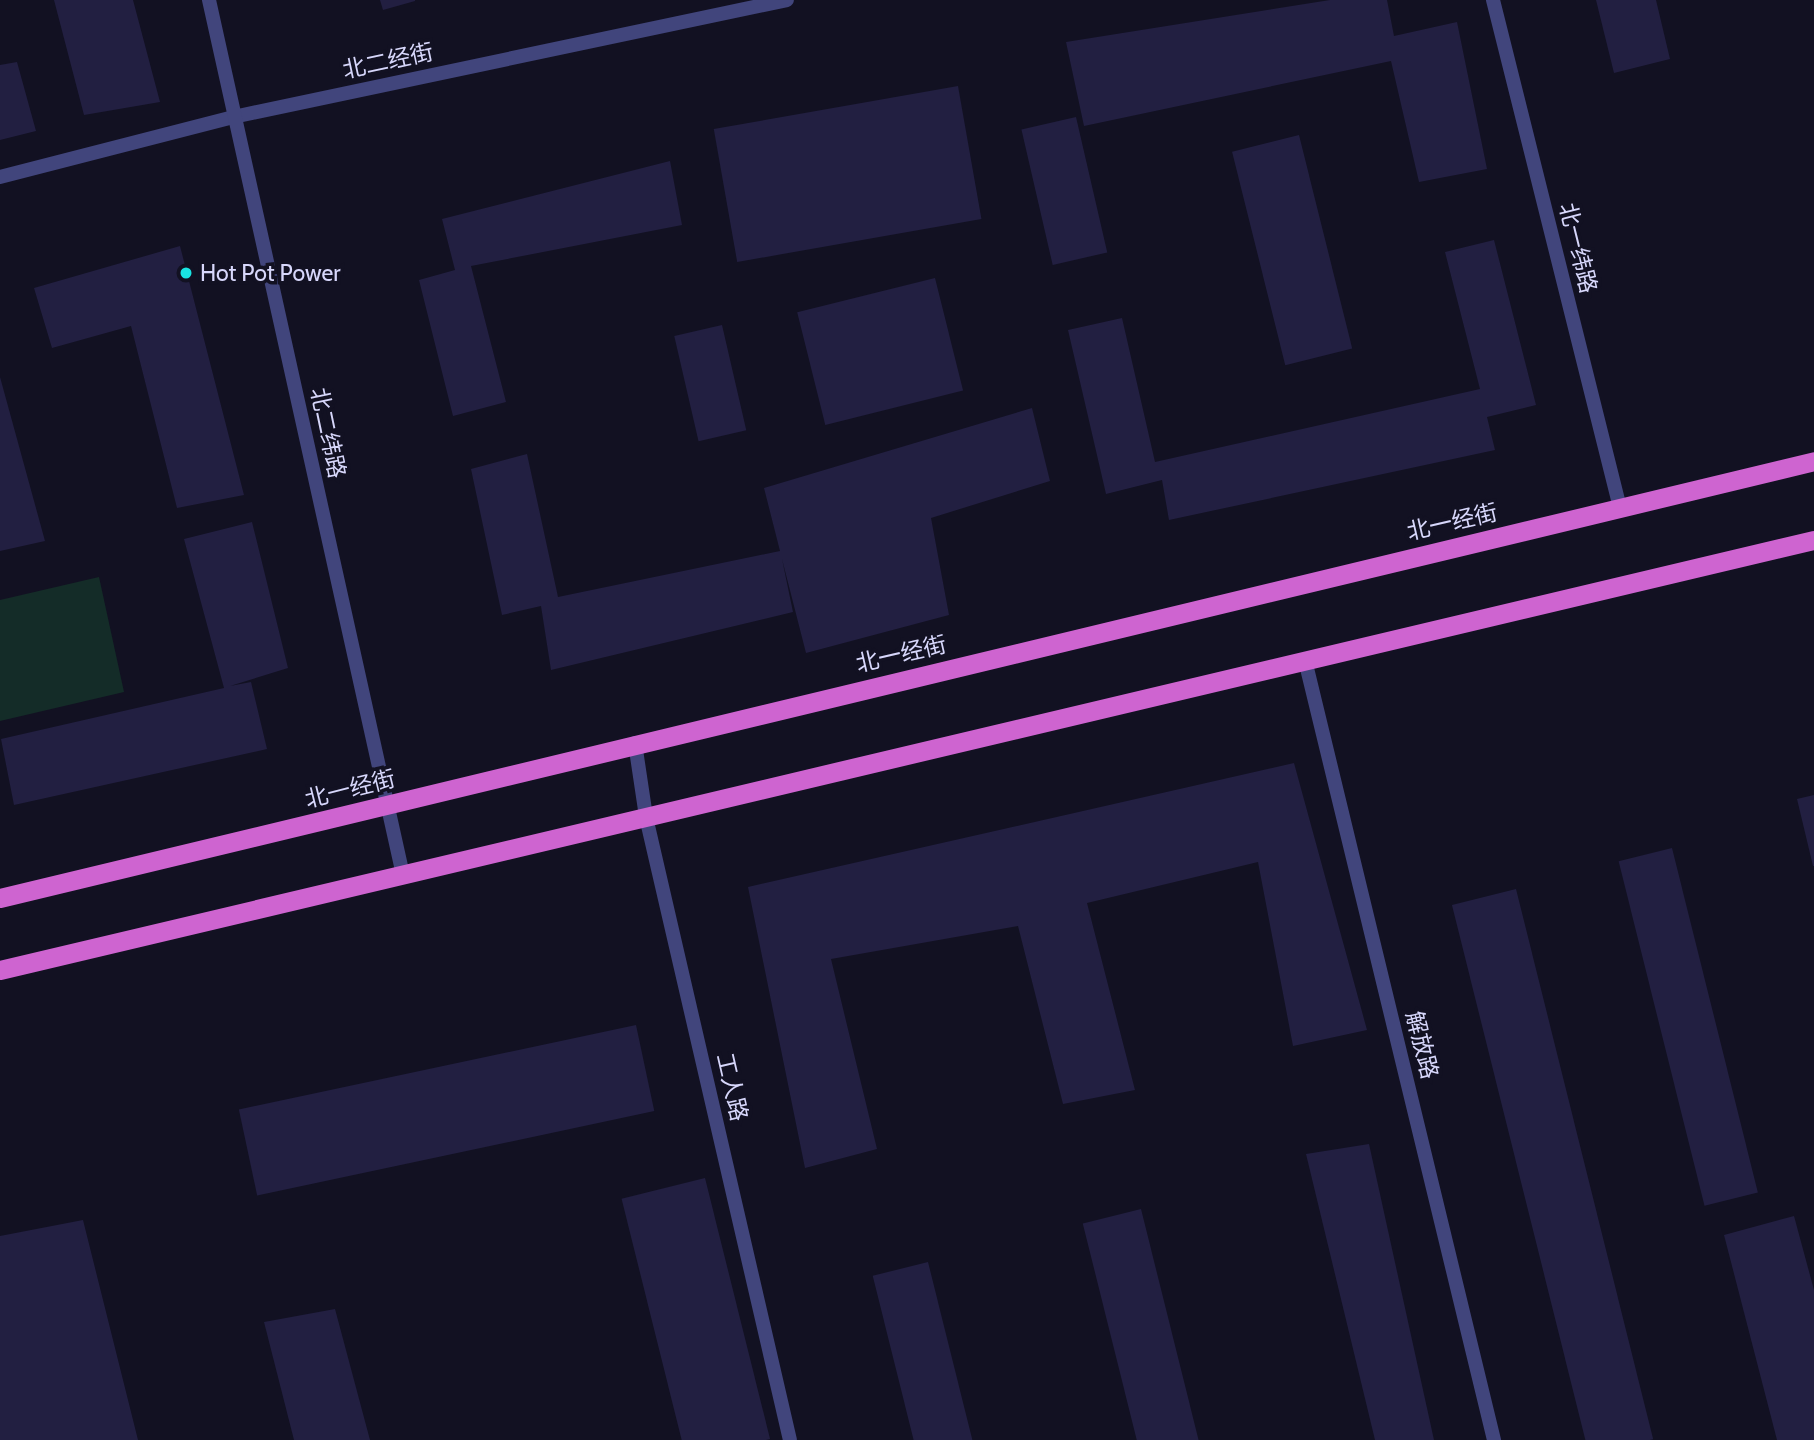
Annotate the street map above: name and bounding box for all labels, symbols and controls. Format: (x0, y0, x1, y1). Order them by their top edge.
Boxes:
street label: 北二经街 (340, 38, 436, 84)
street label: 北一纬路 (1553, 200, 1603, 296)
place label: Hot Pot Power (200, 259, 341, 287)
marker: Hot Pot Power (178, 265, 194, 281)
street label: 北二纬路 (305, 385, 351, 481)
street label: 北一经街 (1404, 498, 1500, 546)
street label: 北一经街 (853, 630, 949, 678)
street label: 北一经街 (302, 764, 398, 814)
street label: 解放路 (1400, 1008, 1444, 1082)
street label: 工人路 (711, 1050, 753, 1124)

